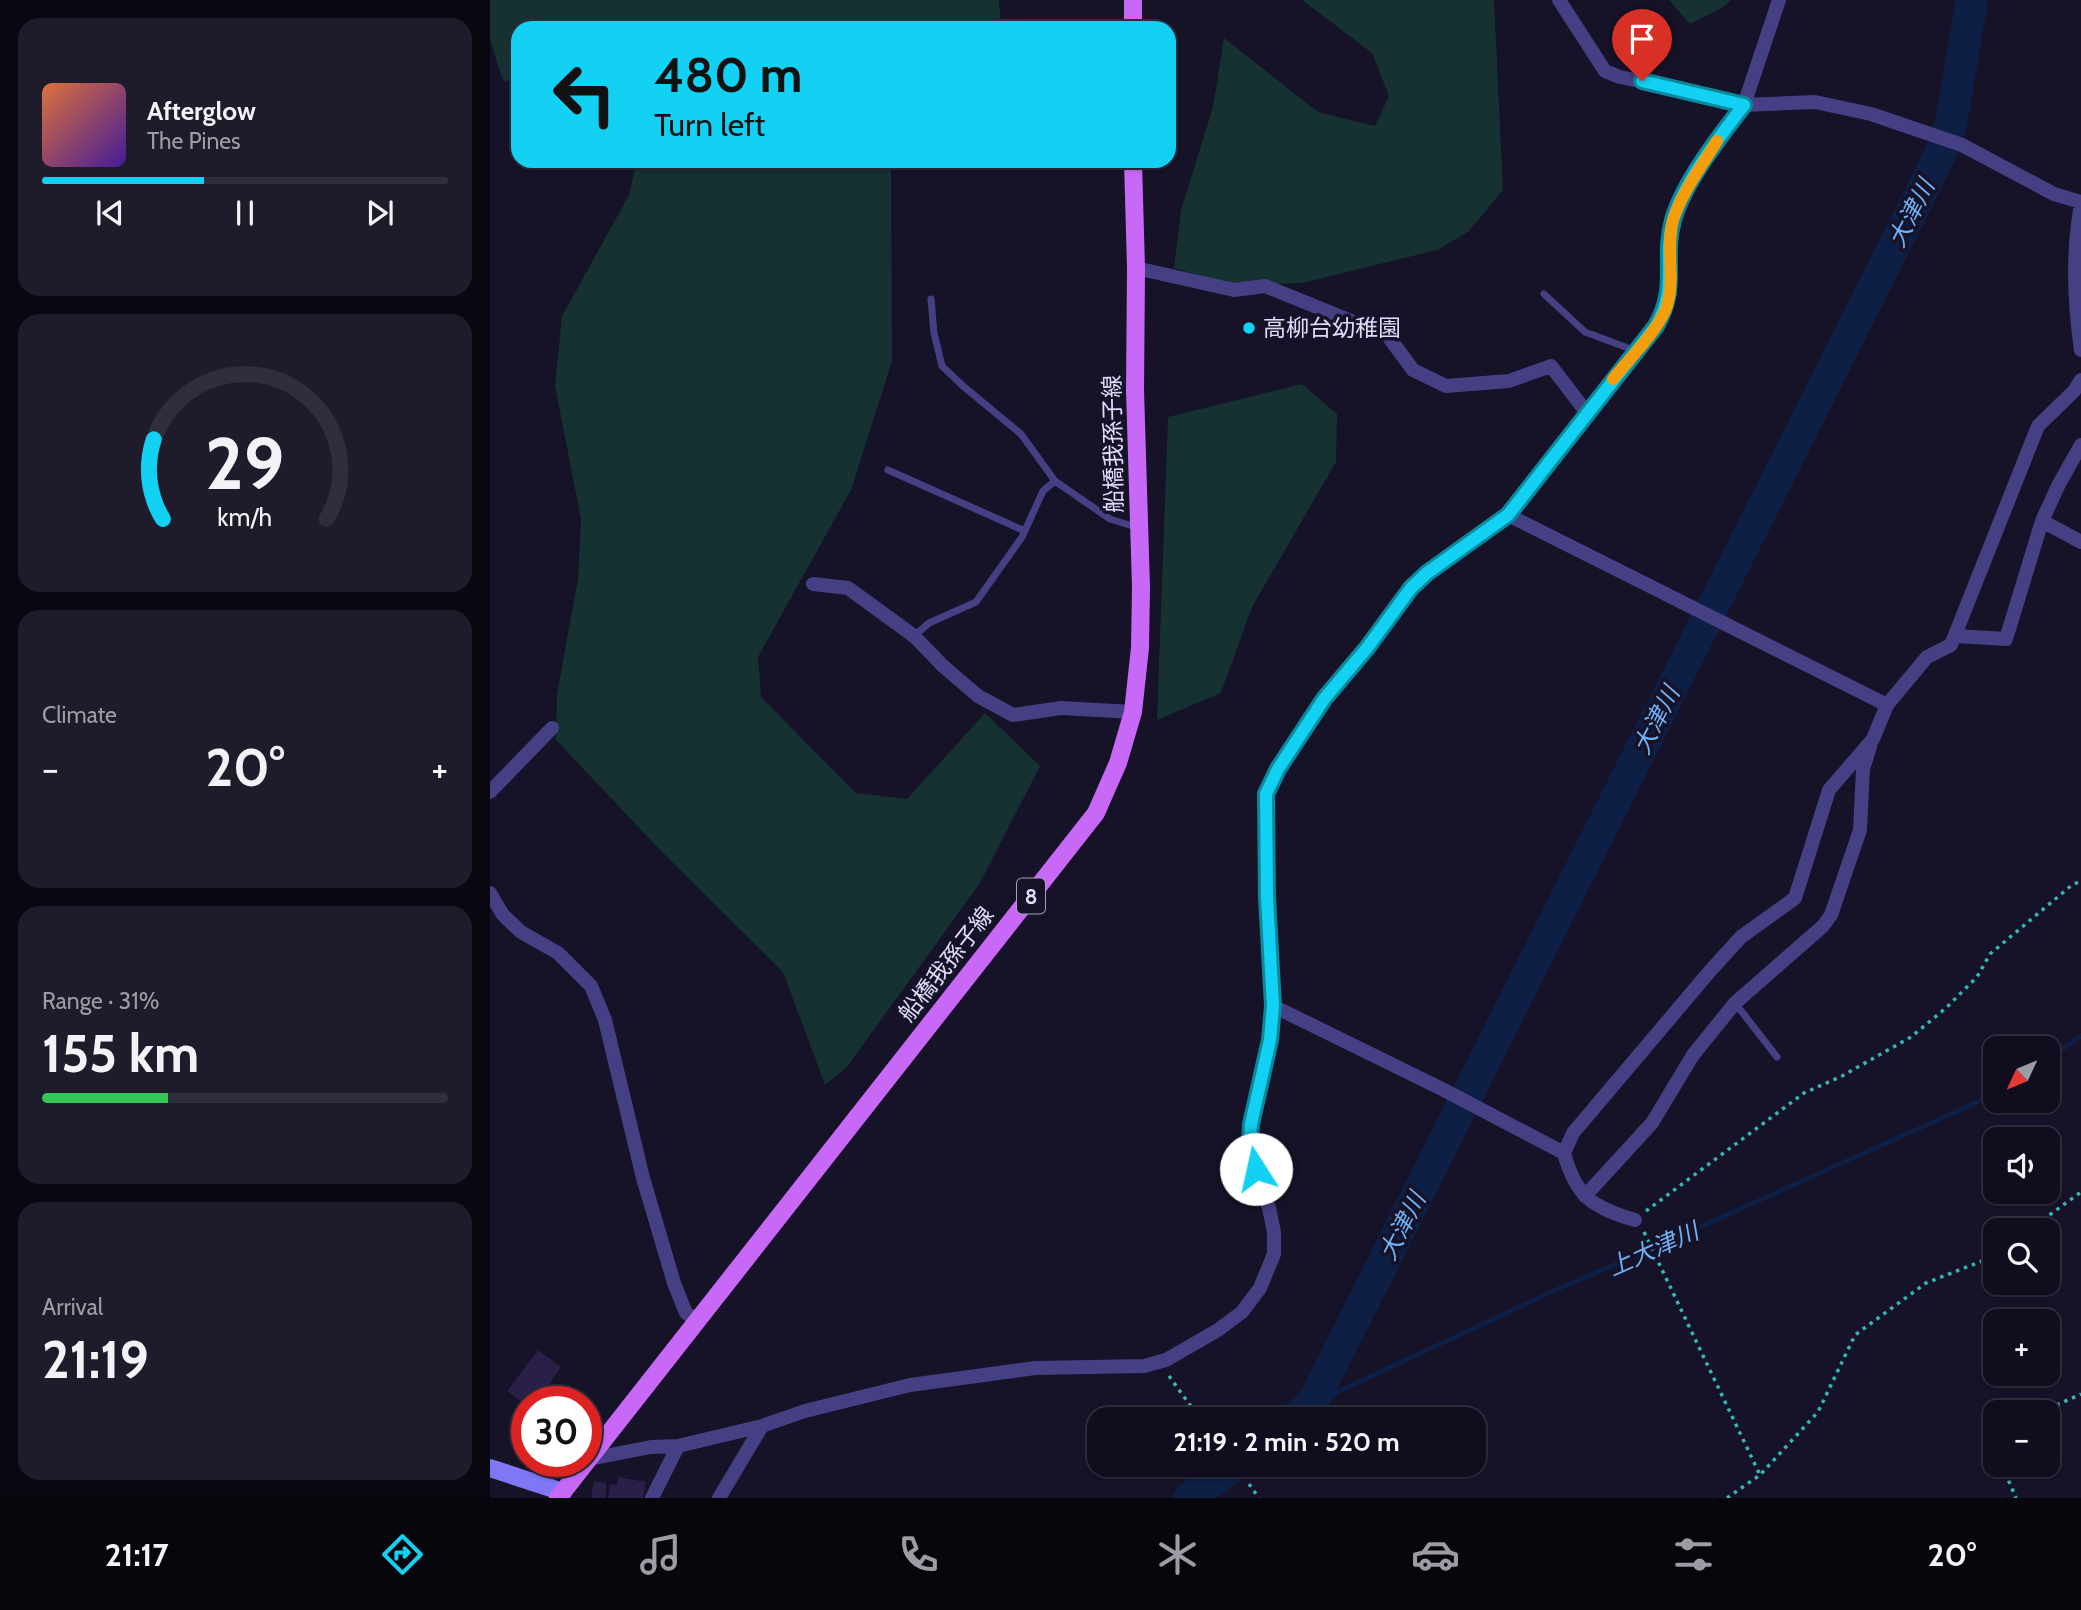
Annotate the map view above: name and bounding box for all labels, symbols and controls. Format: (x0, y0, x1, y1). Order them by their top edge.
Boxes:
pin (1612, 9, 1672, 81)
icon: arrive (1623, 20, 1661, 58)
text: 480 m (654, 45, 802, 104)
icon: left (539, 49, 630, 140)
text: Afterglow (147, 95, 256, 127)
text: Turn left (654, 105, 765, 144)
text: The Pines (147, 127, 241, 155)
water label: 大津川 (1882, 172, 1942, 252)
icon: previous (91, 194, 129, 232)
icon: pause (226, 194, 264, 232)
icon: next (361, 194, 399, 232)
place label: 高柳台幼稚園 (1263, 314, 1401, 342)
marker: 高柳台幼稚園 (1241, 320, 1257, 336)
street label: 船橋我孫子線 (1098, 375, 1128, 513)
text: 29 (205, 419, 285, 507)
text: km/h (218, 502, 272, 532)
water label: 大津川 (1627, 679, 1687, 759)
text: Climate (42, 701, 117, 729)
text: 20° (205, 736, 285, 799)
text: − (42, 745, 59, 792)
text: + (431, 745, 448, 792)
road number: 8 (1017, 878, 1045, 914)
street label: 船橋我孫子線 (892, 901, 1000, 1027)
text: Range · 31% (42, 987, 159, 1015)
text: 155 km (42, 1022, 199, 1085)
north arrow (1983, 1036, 2060, 1113)
map controls (1983, 1036, 2060, 1477)
button: sound (1983, 1127, 2060, 1204)
position arrow (1219, 1132, 1293, 1206)
water label: 大津川 (1373, 1185, 1433, 1265)
water label: 上大津川 (1603, 1215, 1705, 1282)
button: search (1983, 1218, 2060, 1295)
text: Arrival (42, 1293, 103, 1321)
button: + (1983, 1309, 2060, 1386)
text: 21:19 (42, 1328, 149, 1391)
speed limit sign: 30 (511, 1386, 602, 1477)
button: − (1983, 1400, 2060, 1477)
text: 21:19 · 2 min · 520 m (1173, 1426, 1400, 1458)
icon: directions (378, 1530, 427, 1579)
icon: music (636, 1530, 685, 1579)
icon: phone (894, 1530, 943, 1579)
icon: climate (1153, 1530, 1202, 1579)
icon: car (1411, 1530, 1460, 1579)
icon: filters (1669, 1530, 1718, 1579)
text: 21:17 (105, 1535, 169, 1574)
text: 20° (1928, 1535, 1976, 1574)

